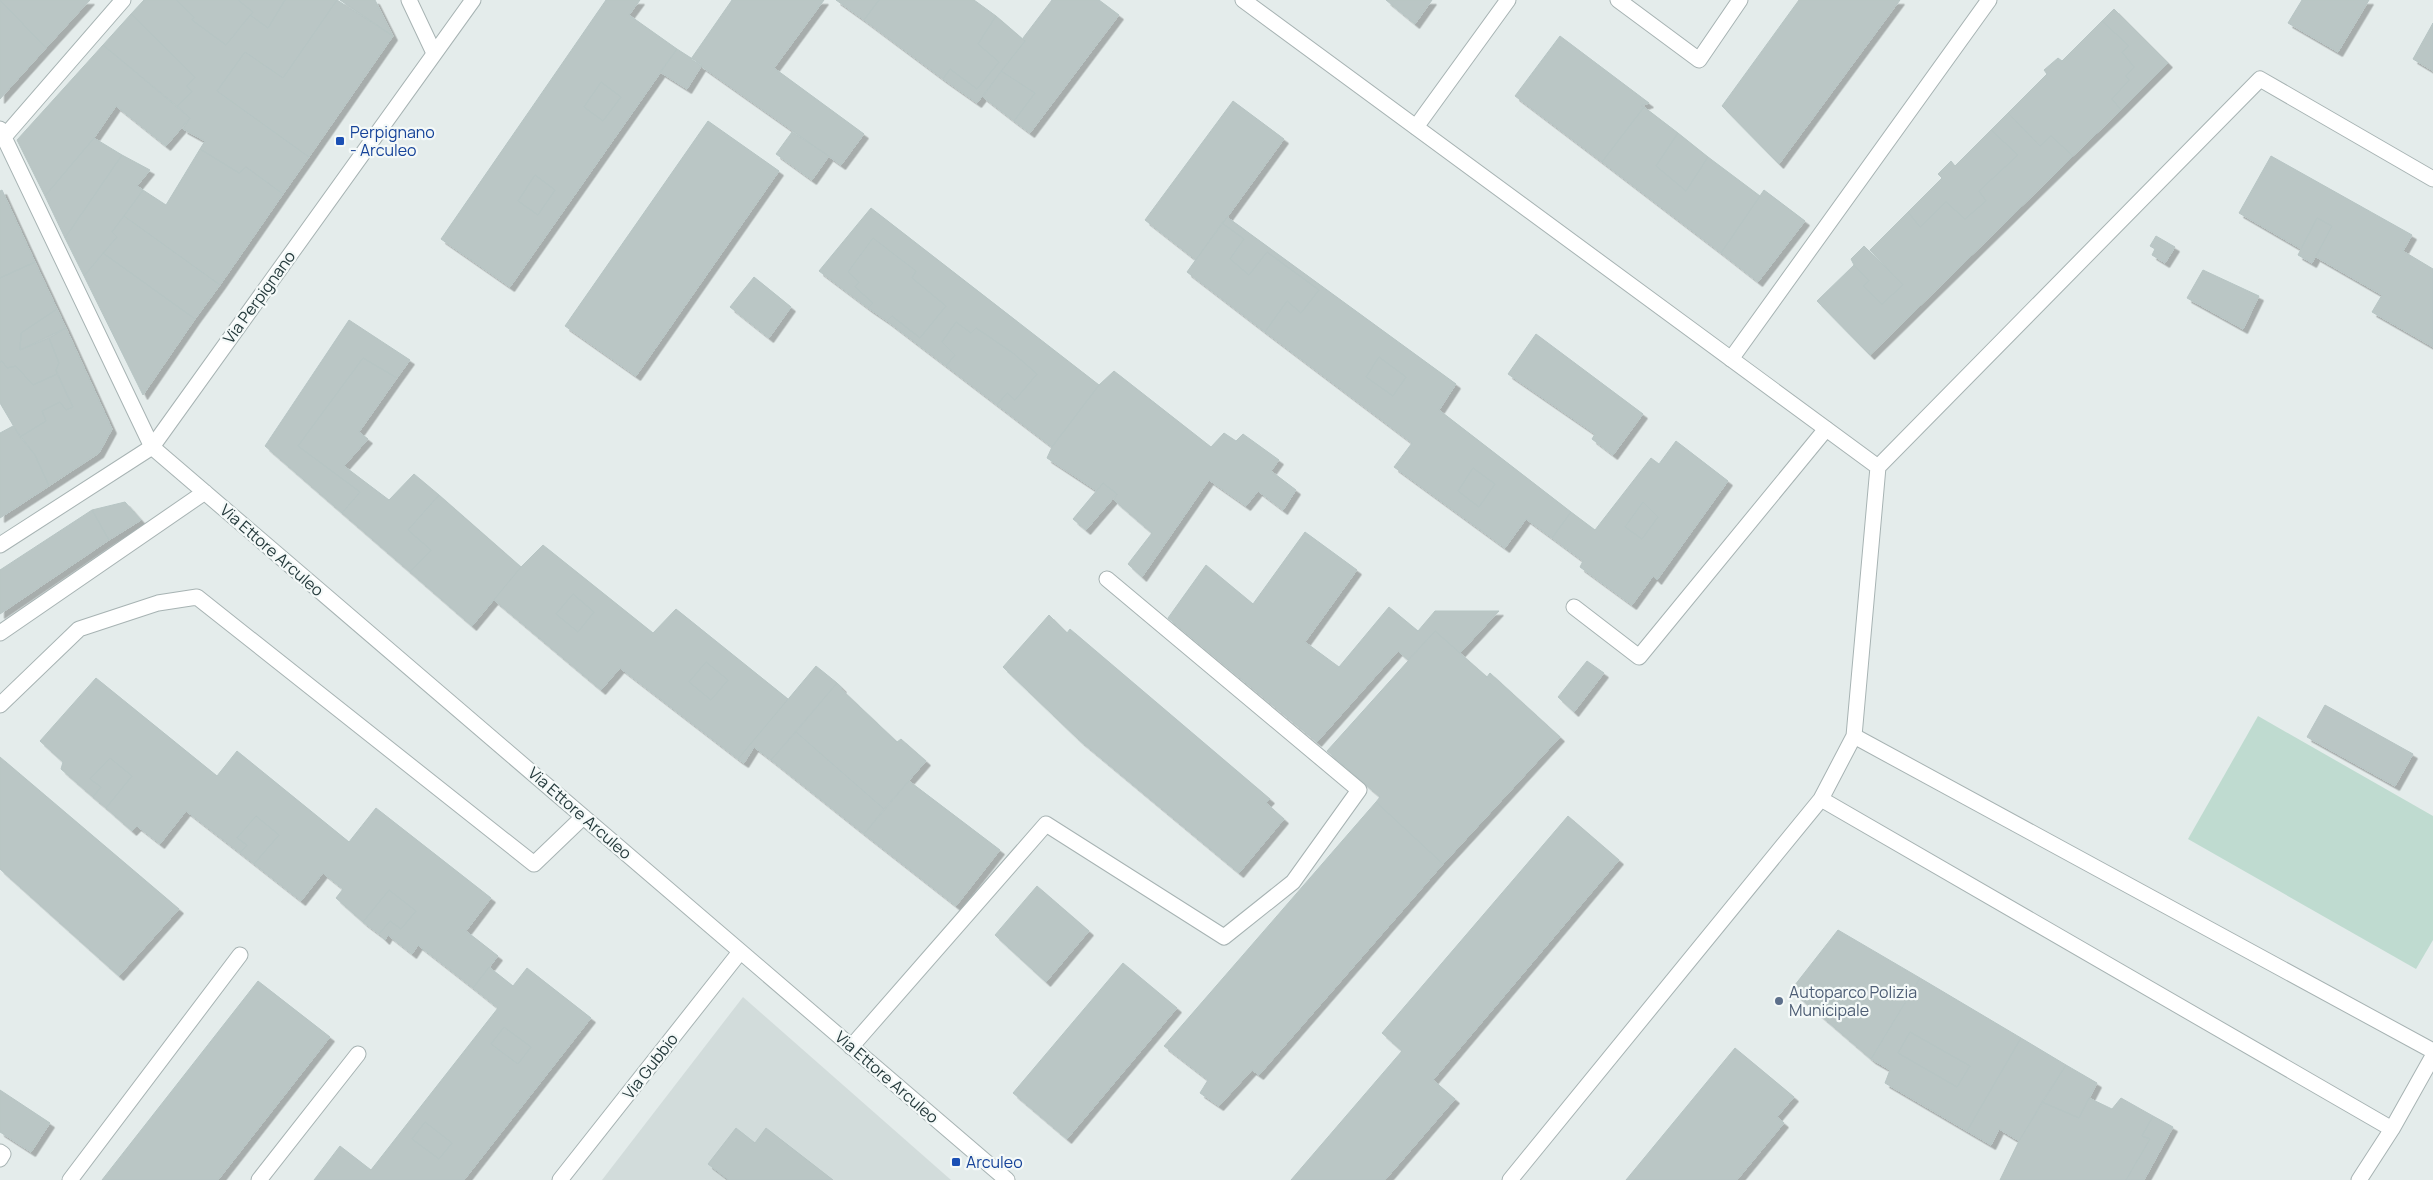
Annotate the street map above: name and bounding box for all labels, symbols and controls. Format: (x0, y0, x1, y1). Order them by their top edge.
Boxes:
place label: Perpignano - Arculeo (350, 121, 435, 161)
marker: Perpignano - Arculeo (334, 135, 346, 147)
street label: Via Perpignano (218, 246, 300, 348)
street label: Via Ettore Arculeo (216, 499, 328, 601)
street label: Via Ettore Arculeo (524, 762, 636, 864)
place label: Autoparco Polizia Municipale (1789, 981, 1917, 1021)
marker: Autoparco Polizia Municipale (1773, 995, 1785, 1007)
street label: Via Ettore Arculeo (831, 1026, 943, 1128)
street label: Via Gubbio (617, 1028, 683, 1104)
place label: Arculeo (966, 1151, 1023, 1173)
marker: Arculeo (950, 1156, 962, 1168)

